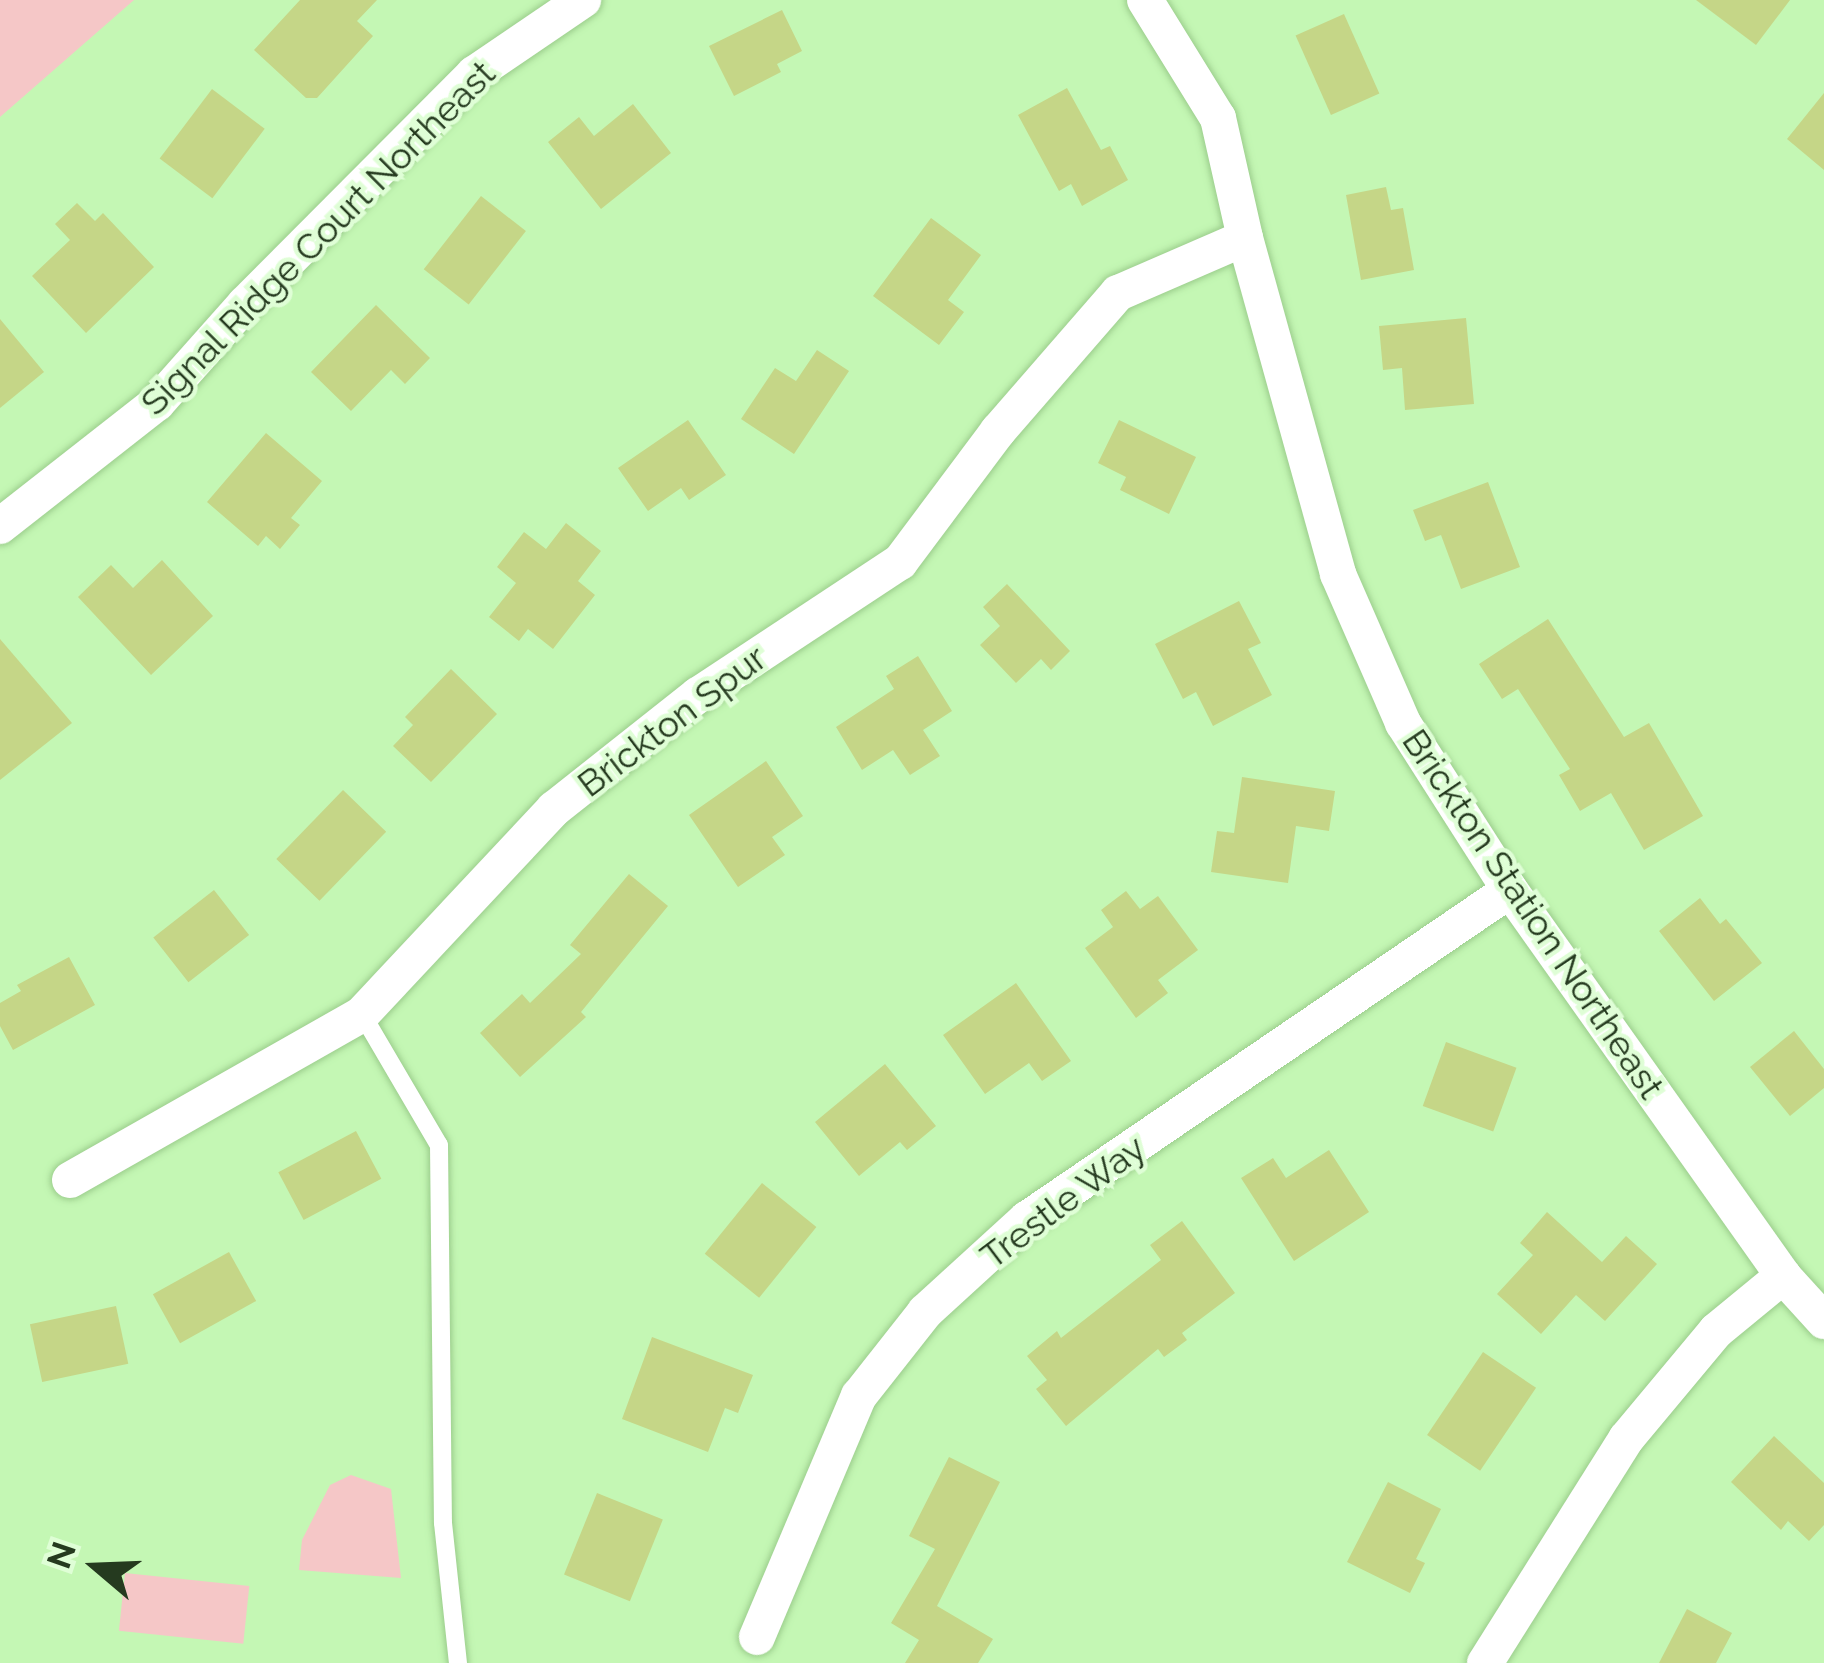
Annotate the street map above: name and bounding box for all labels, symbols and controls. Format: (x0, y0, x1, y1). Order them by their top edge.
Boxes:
street label: Signal Ridge Court Northeast (132, 52, 504, 424)
street label: Brickton Spur (569, 636, 775, 806)
street label: Brickton Station Northeast (1393, 721, 1673, 1107)
street label: Trestle Way (972, 1126, 1154, 1278)
north arrow (36, 1507, 156, 1627)
text: N (39, 1537, 84, 1573)

